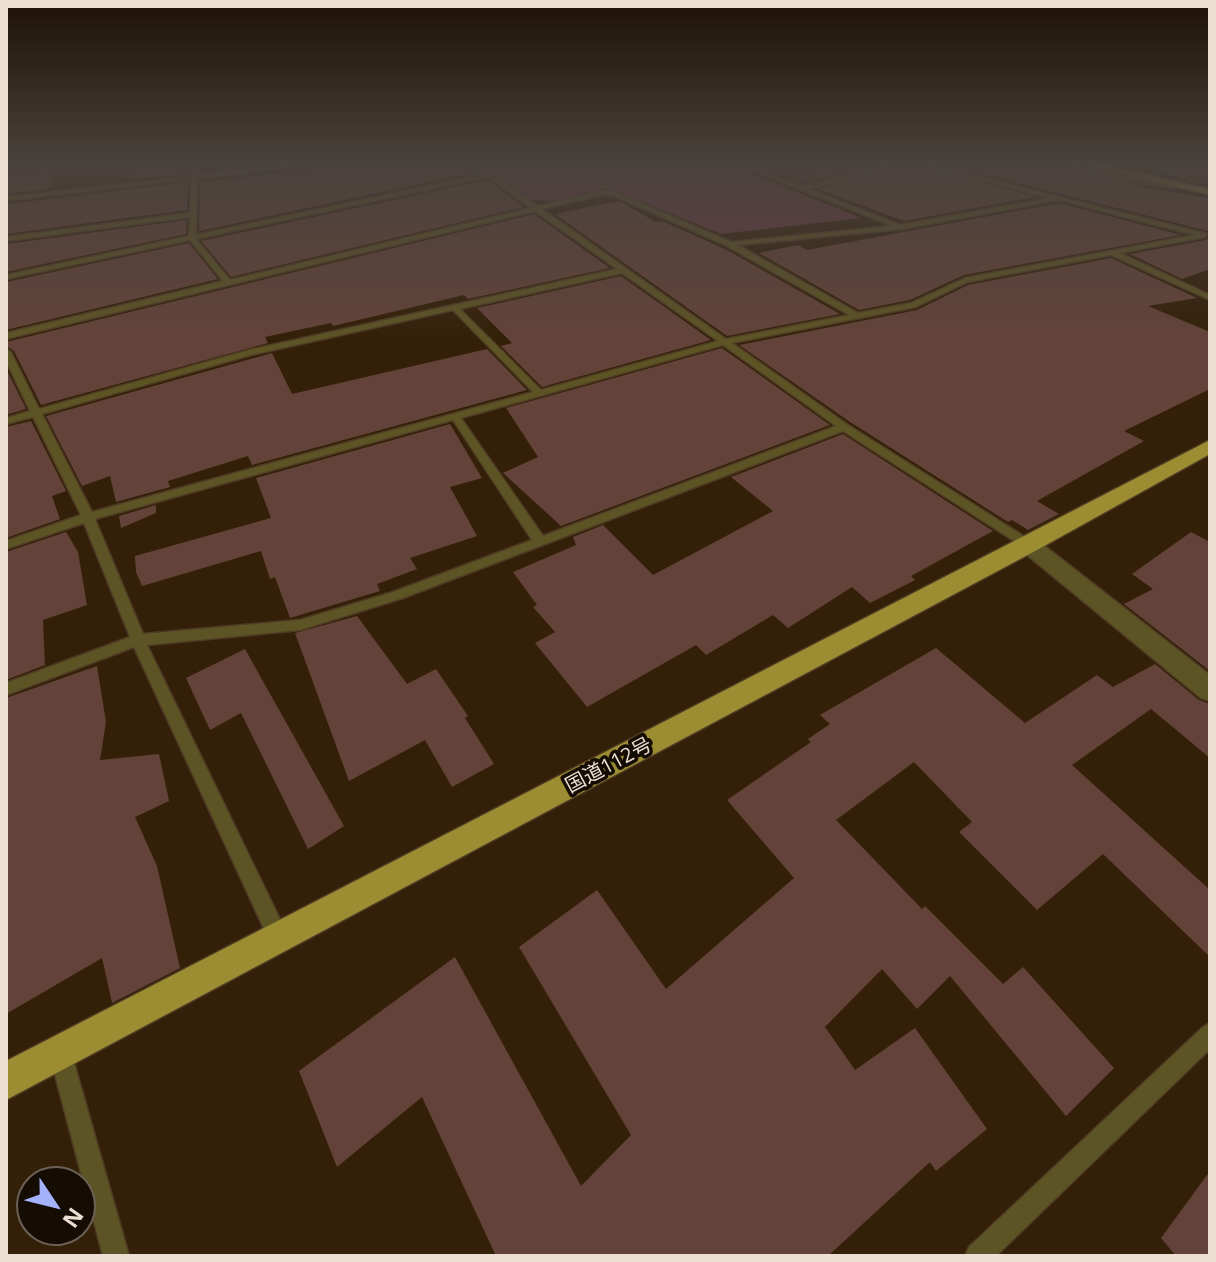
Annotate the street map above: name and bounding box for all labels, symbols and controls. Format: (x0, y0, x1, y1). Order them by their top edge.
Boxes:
street label: 国道112号 (562, 733, 656, 799)
north arrow (16, 1166, 96, 1246)
text: N (57, 1203, 91, 1235)

